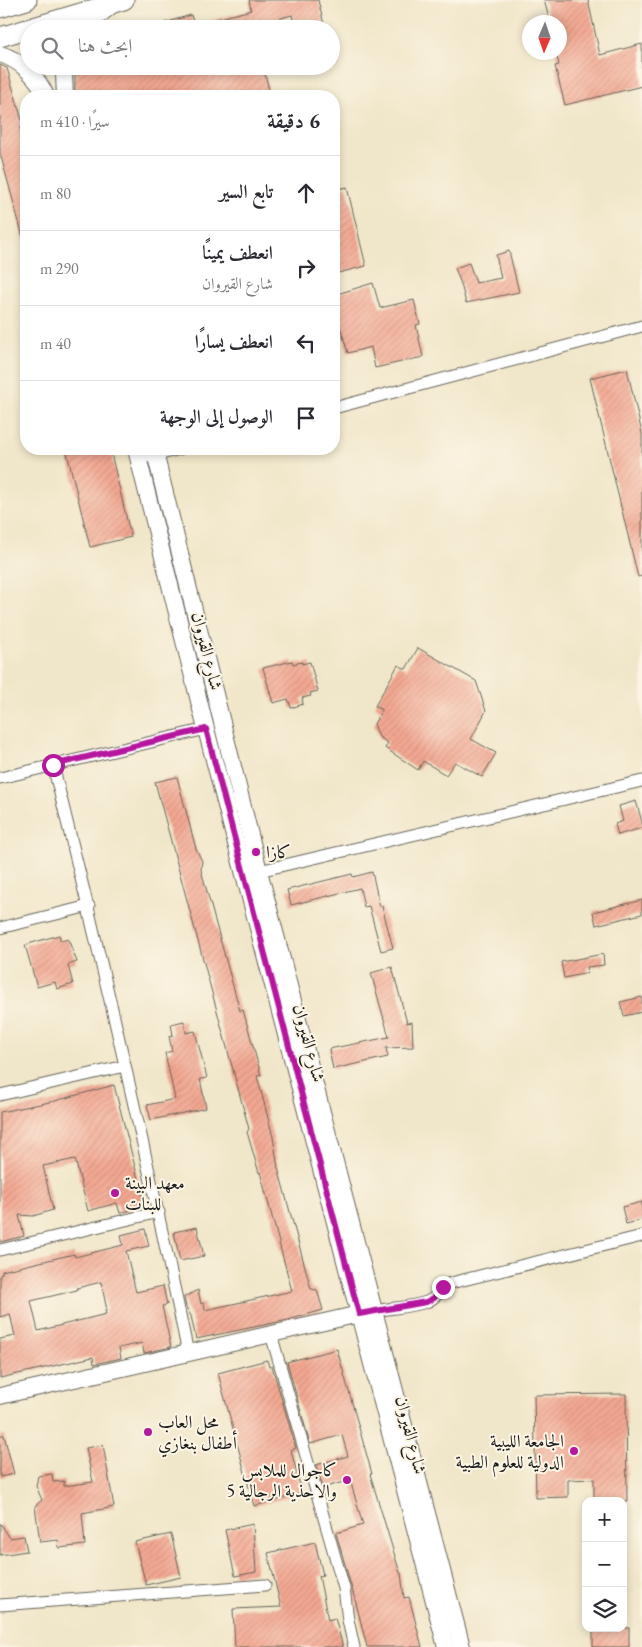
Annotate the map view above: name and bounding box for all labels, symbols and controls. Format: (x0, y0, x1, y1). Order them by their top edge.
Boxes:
north arrow (522, 15, 567, 60)
search box (20, 20, 340, 75)
text: ابحث هنا (78, 33, 132, 58)
icon: search (38, 34, 66, 62)
text: 6 دقيقة (267, 107, 320, 134)
text: سيرًا · 410 m (40, 111, 110, 132)
text: تابع السير (219, 179, 273, 204)
icon: ahead (292, 179, 320, 207)
text: 80 m (40, 183, 71, 204)
text: انعطف يمينًا (202, 240, 273, 265)
icon: right (292, 254, 320, 282)
text: 290 m (40, 258, 79, 279)
text: شارع القيروان (202, 273, 273, 294)
text: انعطف يسارًا (195, 329, 273, 354)
icon: left (292, 329, 320, 357)
text: 40 m (40, 333, 71, 354)
text: الوصول إلى الوجهة (160, 404, 273, 429)
icon: arrive (292, 404, 320, 432)
street label: شارع القيروان (183, 609, 228, 693)
route start (42, 754, 65, 777)
place label: كازا (266, 840, 291, 863)
marker: كازا (250, 846, 262, 858)
street label: شارع القيروان (284, 1001, 331, 1086)
place label: معهد البينة للبنات (125, 1171, 185, 1215)
marker: معهد البينة للبنات (109, 1187, 121, 1199)
route end (432, 1276, 455, 1299)
street label: شارع القيروان (387, 1393, 432, 1477)
place label: محل العاب أطفال بنغازي (158, 1410, 238, 1458)
marker: محل العاب أطفال بنغازي (142, 1426, 154, 1438)
place label: الجامعة الليبية الدولية للعلوم الطبية (456, 1429, 564, 1478)
marker: الجامعة الليبية الدولية للعلوم الطبية (568, 1445, 580, 1457)
place label: كاجوال للملابس والاحذية الرجالية 5 (226, 1458, 337, 1502)
marker: كاجوال للملابس والاحذية الرجالية 5 (341, 1474, 353, 1486)
map controls (582, 1497, 627, 1632)
button: + (582, 1497, 627, 1542)
button: − (582, 1542, 627, 1587)
button: layers (582, 1587, 627, 1632)

